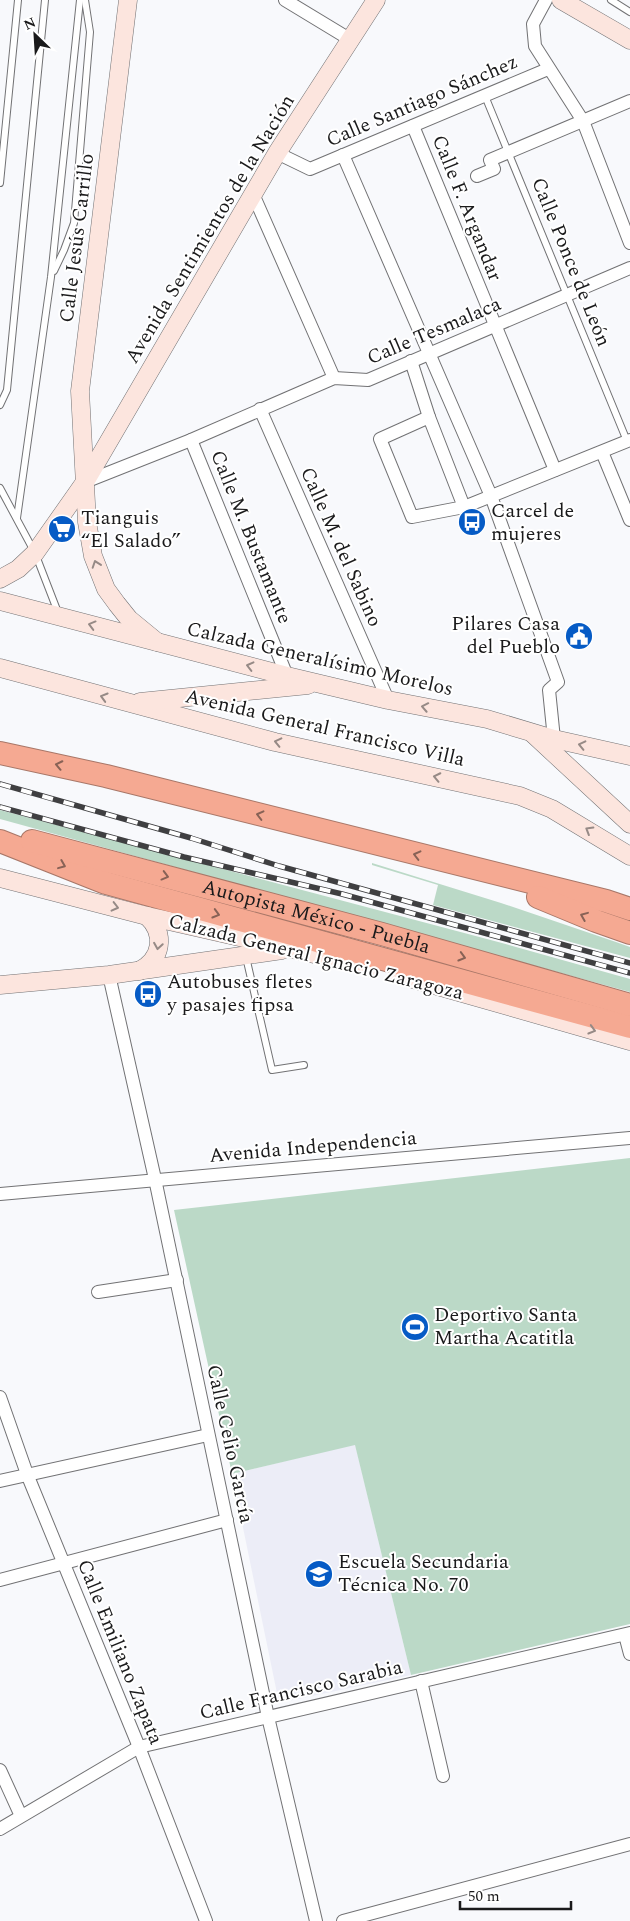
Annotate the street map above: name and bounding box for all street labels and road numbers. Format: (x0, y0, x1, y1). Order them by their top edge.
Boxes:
street label: Calle Santiago Sánchez (322, 47, 522, 155)
street label: Avenida Sentimientos de la Nación (117, 89, 303, 369)
street label: Calle F. Argandar (424, 130, 510, 286)
street label: Calle Jesús Carrillo (52, 152, 102, 324)
street label: Calle Ponce de León (523, 173, 619, 351)
street label: Calle Tesmalaca (362, 289, 506, 373)
street label: Calle M. Bustamante (202, 446, 300, 628)
street label: Calle M. del Sabino (292, 462, 390, 632)
street label: Calzada Generalísimo Morelos (184, 614, 456, 704)
street label: Avenida General Francisco Villa (182, 681, 468, 775)
street label: Autopista México - Puebla (199, 872, 434, 962)
street label: Calzada General Ignacio Zaragoza (165, 906, 467, 1008)
street label: Avenida Independencia (208, 1123, 418, 1171)
street label: Calle Celio García (199, 1362, 262, 1526)
street label: Calle Emiliano Zapata (69, 1555, 171, 1749)
street label: Calle Francisco Sarabia (196, 1652, 406, 1728)

